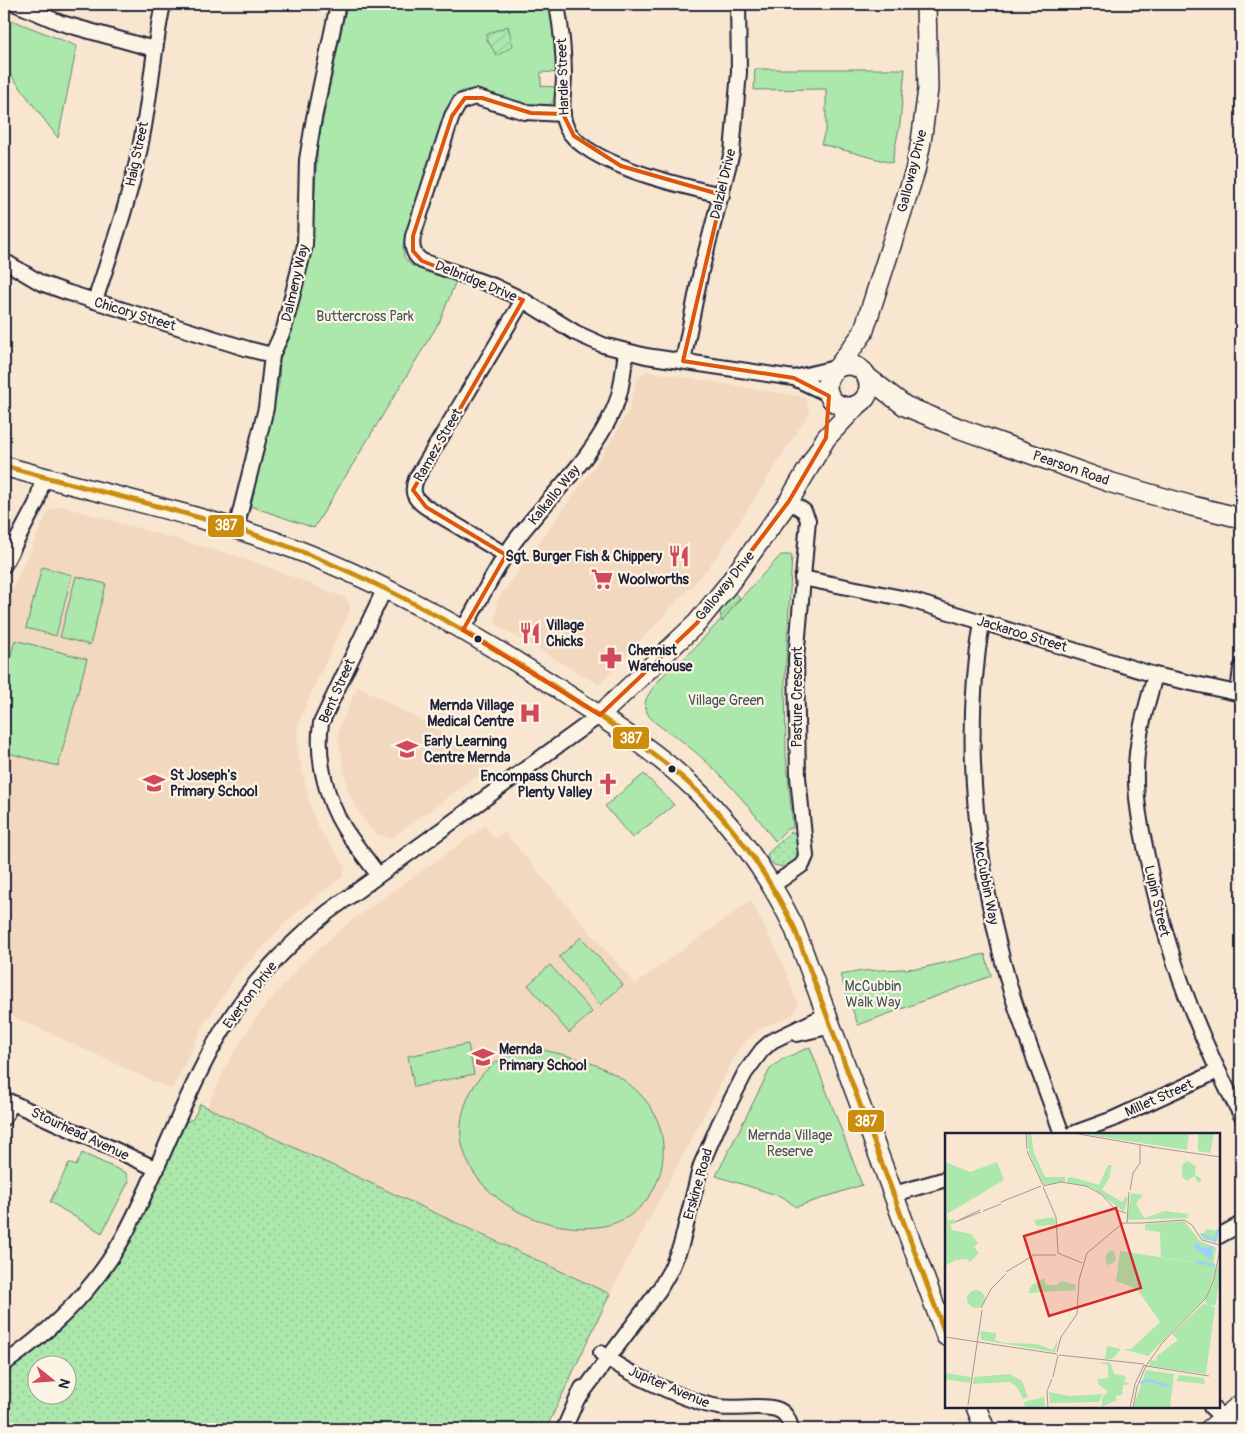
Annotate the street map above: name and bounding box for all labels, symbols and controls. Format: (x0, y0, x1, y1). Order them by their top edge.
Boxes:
street label: Hardie Street (553, 38, 573, 116)
street label: Haig Street (122, 120, 152, 188)
street label: Galloway Drive (894, 128, 931, 214)
street label: Dalziel Drive (707, 147, 739, 221)
street label: Dalmeny Way (278, 243, 312, 323)
street label: Delbridge Drive (432, 257, 520, 305)
street label: Chicory Street (92, 294, 178, 335)
park label: Buttercross Park (316, 308, 414, 325)
street label: Ramez Street (410, 405, 466, 485)
street label: Pearson Road (1031, 447, 1112, 489)
street label: Kalkallo Way (525, 462, 583, 528)
line badge: 387 (207, 514, 245, 538)
text: 387 (215, 517, 238, 534)
restaurant icon: Sgt. Burger Fish & Chippery (666, 543, 692, 569)
place label: Sgt. Burger Fish & Chippery (506, 548, 662, 565)
street label: Galloway Drive (692, 548, 758, 624)
supermarket icon: Woolworths (589, 566, 615, 592)
place label: Woolworths (618, 571, 689, 588)
street label: Jackaroo Street (975, 612, 1070, 656)
place label: Village Chicks (546, 617, 585, 650)
restaurant icon: Village Chicks (517, 620, 543, 646)
unlabelled marker (473, 634, 483, 644)
place label: Chemist Warehouse (628, 642, 693, 675)
pharmacy icon: Chemist Warehouse (598, 645, 624, 671)
street label: Pasture Crescent (789, 646, 806, 747)
street label: Bent Street (315, 656, 359, 726)
park label: Village Green (688, 692, 764, 709)
place label: Mernda Village Medical Centre (427, 697, 515, 730)
hospital icon: Mernda Village Medical Centre (517, 700, 543, 726)
line badge: 387 (612, 726, 650, 750)
text: 387 (620, 730, 643, 747)
place label: Early Learning Centre Mernda (424, 733, 511, 766)
school or university icon: Early Learning Centre Mernda (394, 736, 420, 762)
unlabelled marker (667, 764, 677, 774)
place label: St Joseph's Primary School (170, 767, 258, 800)
place label: Encompass Church Plenty Valley (481, 768, 592, 801)
school or university icon: St Joseph's Primary School (141, 770, 167, 796)
church icon: Encompass Church Plenty Valley (595, 771, 621, 797)
street label: McCubbin Way (970, 840, 1002, 926)
street label: Lupin Street (1141, 864, 1174, 939)
street label: Everton Drive (219, 958, 281, 1032)
park label: McCubbin Walk Way (845, 978, 902, 1011)
place label: Mernda Primary School (499, 1041, 587, 1074)
school or university icon: Mernda Primary School (470, 1044, 496, 1070)
street label: Millet Street (1122, 1075, 1196, 1121)
street label: Stourhead Avenue (28, 1104, 132, 1164)
line badge: 387 (847, 1109, 885, 1133)
text: 387 (855, 1113, 878, 1130)
park label: Mernda Village Reserve (748, 1127, 832, 1160)
inset map (945, 1133, 1220, 1408)
street label: Erskine Road (680, 1146, 716, 1222)
north arrow (28, 1356, 78, 1406)
street label: Jupiter Avenue (626, 1362, 712, 1412)
text: N (54, 1377, 73, 1391)

